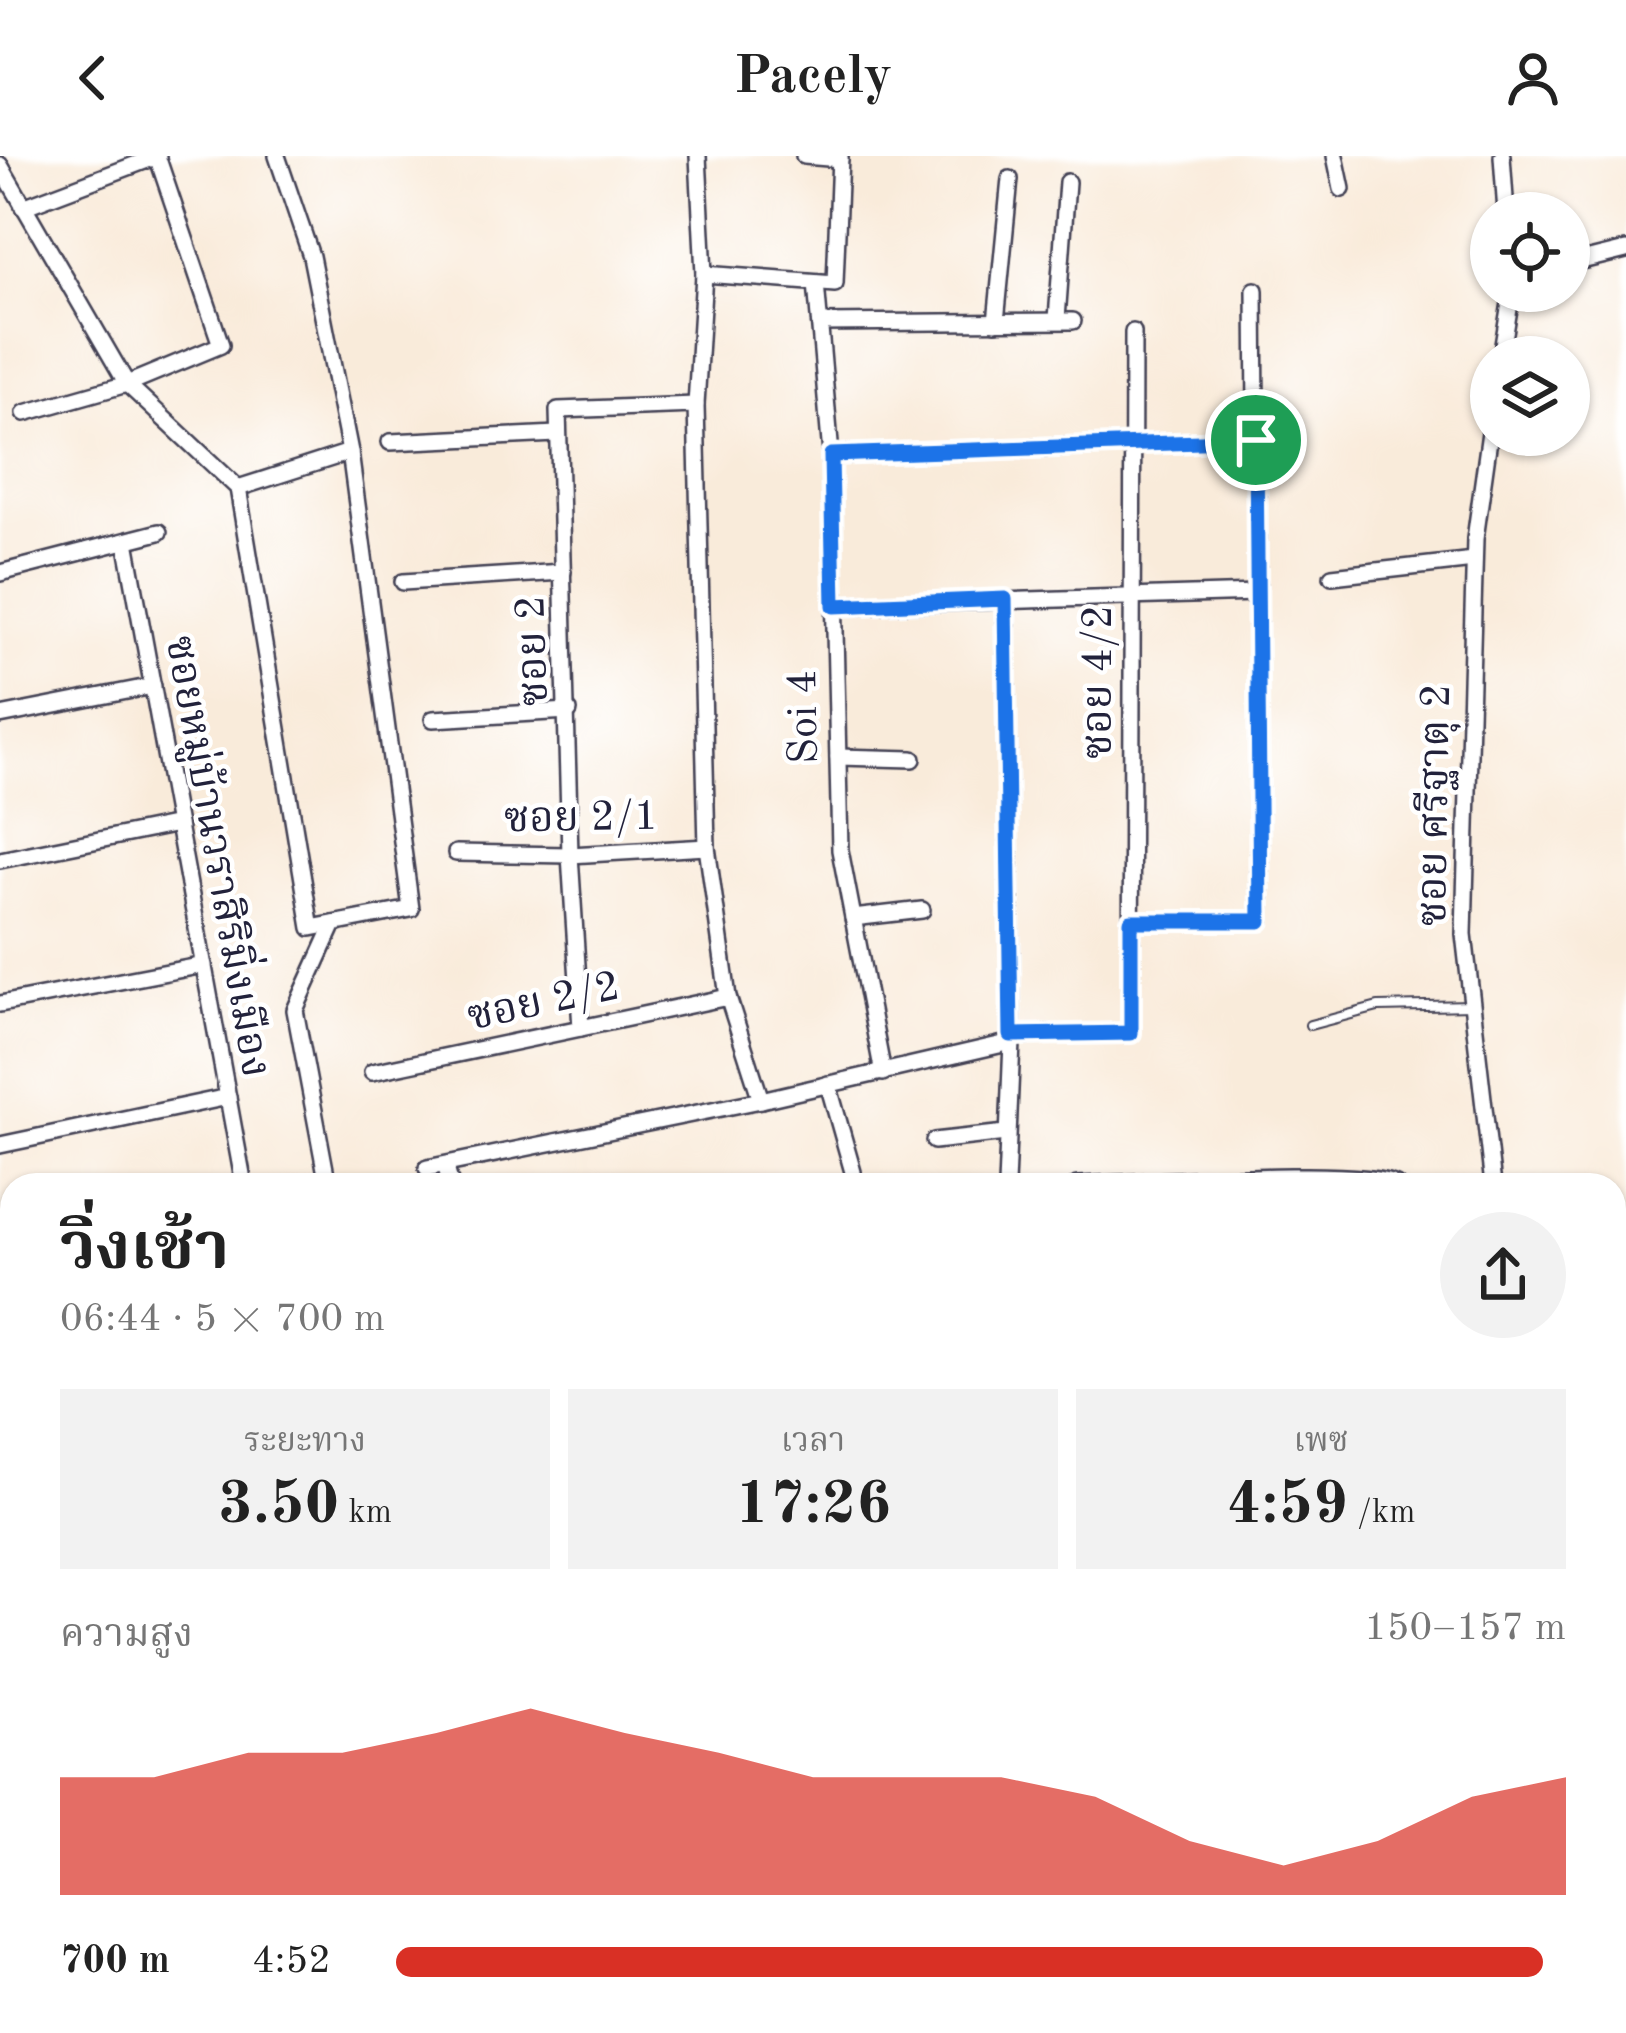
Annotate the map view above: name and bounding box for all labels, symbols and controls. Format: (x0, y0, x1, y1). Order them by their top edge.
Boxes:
icon: back (60, 45, 126, 111)
icon: person (1500, 45, 1566, 111)
text: Pacely (734, 51, 892, 105)
map controls (1470, 192, 1590, 456)
button: locate (1470, 192, 1590, 312)
button: layers (1470, 336, 1590, 456)
pin (1205, 389, 1307, 491)
icon: arrive (1223, 407, 1289, 473)
street label: ซอย 2 (511, 595, 557, 707)
street label: ซอย 4/2 (1079, 605, 1121, 759)
street label: ซอยหมู่บ้านวราสิริมิ่งเมือง (154, 631, 288, 1081)
street label: Soi 4 (783, 669, 827, 764)
street label: ซอย ศรีฐาตุ 2 (1410, 683, 1462, 927)
street label: ซอย 2/1 (504, 797, 659, 841)
street label: ซอย 2/2 (464, 966, 624, 1040)
button: share (1440, 1212, 1566, 1338)
text: วิ่งเช้า (60, 1218, 229, 1284)
text: 06:44 · 5 × 700 m (60, 1300, 385, 1339)
text: ระยะทาง (244, 1426, 366, 1459)
text: เวลา (781, 1426, 845, 1459)
text: เพซ (1293, 1426, 1349, 1459)
text: 3.50 (218, 1476, 339, 1536)
text: 17:26 (735, 1476, 891, 1536)
text: 4:59 (1227, 1476, 1348, 1536)
text: km (339, 1497, 392, 1530)
text: /km (1348, 1497, 1415, 1530)
text: 150–157 m (1364, 1609, 1566, 1648)
text: ความสูง (60, 1616, 193, 1655)
text: 700 m (60, 1942, 170, 1981)
text: 4:52 (252, 1942, 331, 1981)

